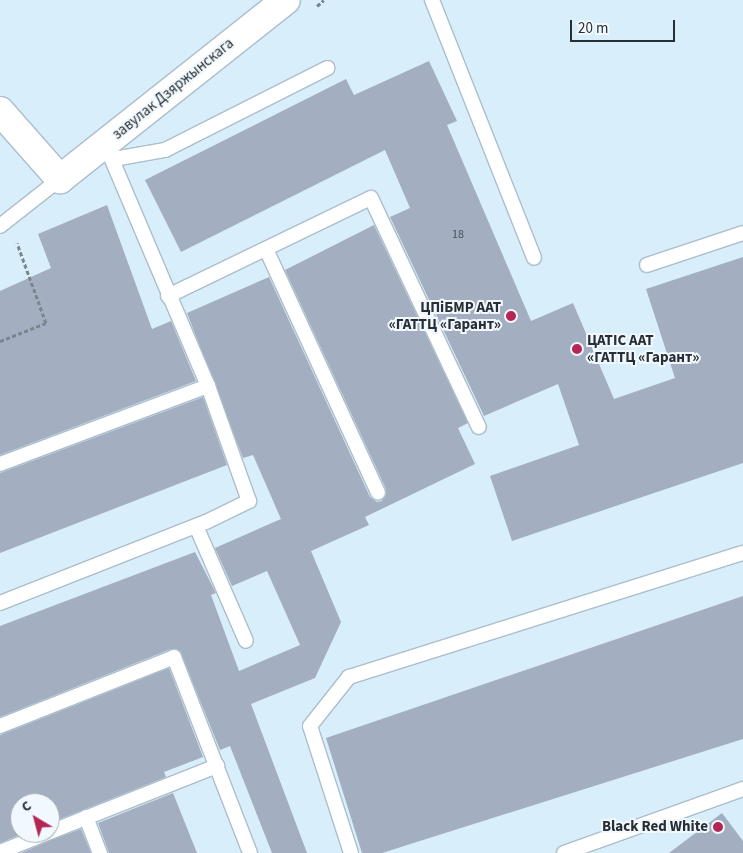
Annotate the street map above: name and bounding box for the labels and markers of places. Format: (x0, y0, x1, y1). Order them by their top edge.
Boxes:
place label: ЦПіБМР ААТ «ГАТТЦ «Гарант» (389, 298, 501, 333)
marker: ЦПіБМР ААТ «ГАТТЦ «Гарант» (505, 310, 517, 322)
place label: ЦАТІС ААТ «ГАТТЦ «Гарант» (587, 331, 699, 366)
marker: ЦАТІС ААТ «ГАТТЦ «Гарант» (571, 343, 583, 355)
place label: Black Red White (602, 818, 708, 836)
marker: Black Red White (712, 821, 724, 833)

